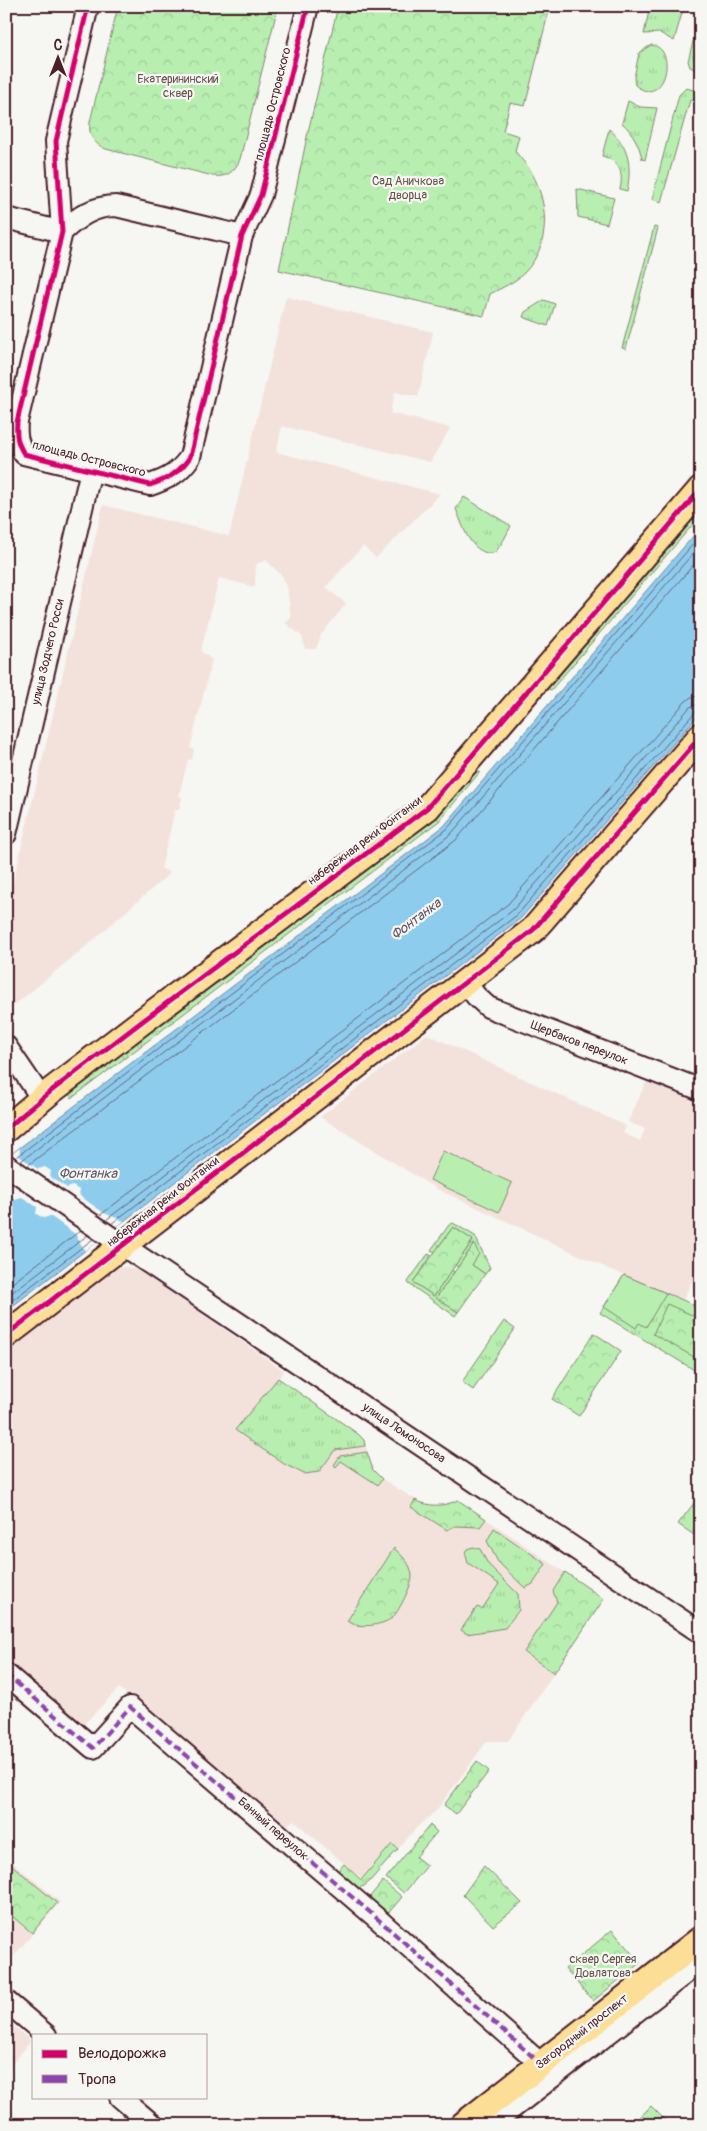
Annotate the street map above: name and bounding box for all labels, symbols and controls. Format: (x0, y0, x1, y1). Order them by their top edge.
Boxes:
north arrow (32, 32, 82, 82)
text: С (54, 37, 63, 54)
street label: площадь Островского (252, 45, 294, 162)
park label: Екатерининский сквер (137, 72, 219, 101)
park label: Сад Аничкова дворца (372, 174, 444, 203)
street label: площадь Островского (31, 438, 148, 480)
street label: улица Зодчего Росси (28, 597, 68, 707)
street label: набережная реки Фонтанки (305, 793, 425, 889)
water label: Фонтанка (388, 894, 446, 943)
street label: Щербаков переулок (528, 1017, 630, 1069)
street label: набережная реки Фонтанки (104, 1153, 223, 1251)
water label: Фонтанка (59, 1165, 119, 1182)
street label: улица Ломоносова (359, 1399, 449, 1467)
street label: Банный переулок (235, 1794, 311, 1864)
park label: сквер Сергея Довлатова (569, 1952, 637, 1981)
street label: Загородный проспект (533, 1991, 631, 2073)
legend (32, 2034, 208, 2098)
text: Велодорожка (78, 2044, 166, 2063)
text: Тропа (78, 2070, 116, 2089)

